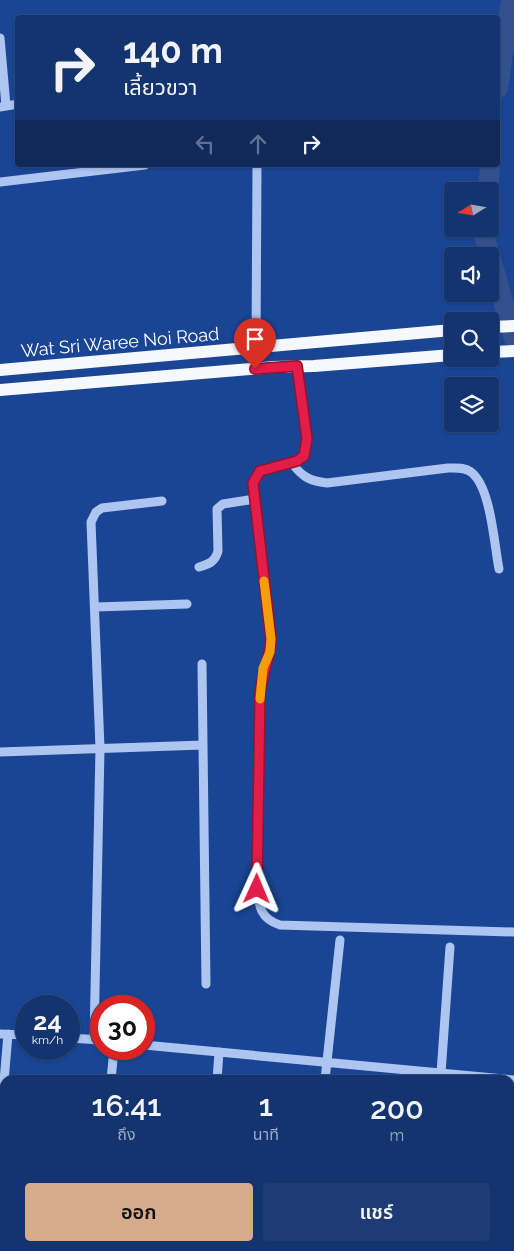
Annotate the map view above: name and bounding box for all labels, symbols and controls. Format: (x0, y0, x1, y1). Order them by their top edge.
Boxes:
text: 140 m (123, 30, 223, 71)
icon: right (40, 35, 105, 100)
text: เลี้ยวขวา (123, 74, 198, 100)
icon: left (191, 130, 219, 158)
icon: ahead (244, 130, 272, 158)
icon: right (297, 130, 325, 158)
north arrow (444, 182, 499, 238)
map controls (444, 182, 499, 432)
button: sound (444, 247, 499, 302)
button: search (444, 312, 499, 367)
pin (234, 318, 276, 369)
street label: Wat Sri Waree Noi Road (20, 323, 220, 361)
icon: arrive (241, 325, 269, 353)
button: layers (444, 377, 499, 432)
position arrow (230, 862, 282, 914)
speed limit sign: 30 (90, 995, 155, 1060)
text: 24 (33, 1006, 62, 1036)
text: km/h (32, 1033, 63, 1047)
text: 16:41 (91, 1088, 161, 1123)
text: 1 (259, 1088, 273, 1123)
text: 200 (370, 1091, 424, 1126)
text: ถึง (117, 1125, 136, 1144)
text: นาที (253, 1125, 279, 1144)
text: m (390, 1126, 404, 1145)
button: ออก (25, 1183, 253, 1241)
button: แชร์ (263, 1183, 490, 1241)

